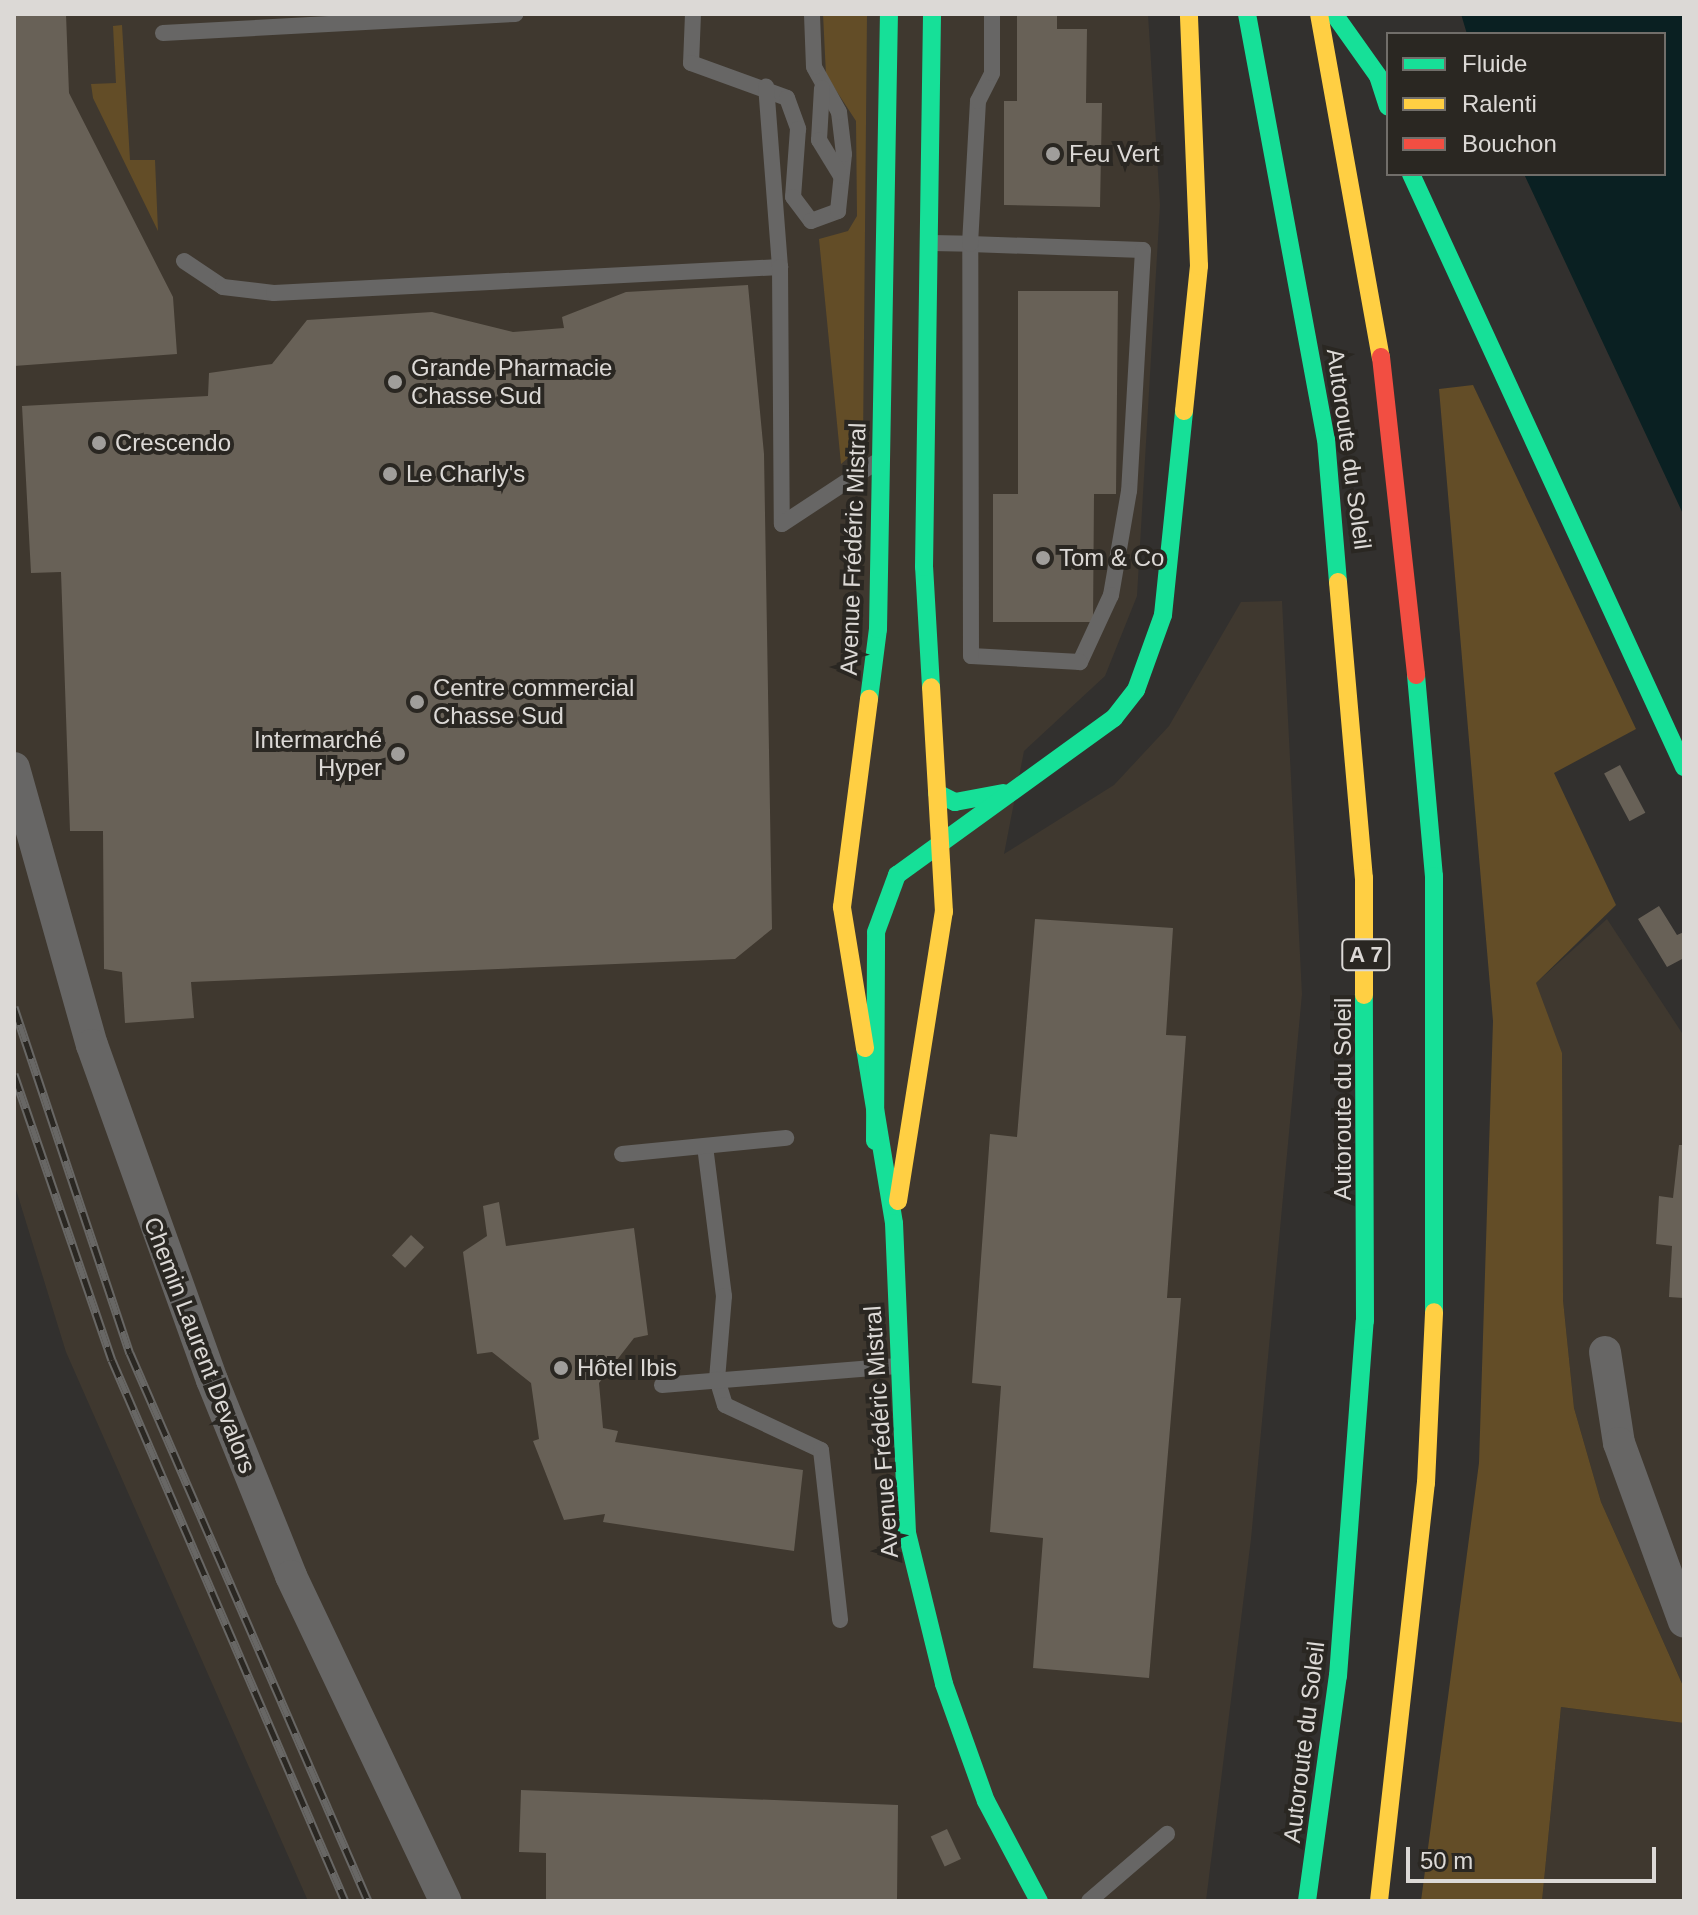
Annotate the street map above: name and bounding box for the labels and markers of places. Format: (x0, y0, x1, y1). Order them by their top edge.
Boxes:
place label: Feu Vert (1069, 140, 1160, 168)
marker: Feu Vert (1044, 145, 1062, 163)
place label: Grande Pharmacie Chasse Sud (411, 354, 612, 410)
marker: Grande Pharmacie Chasse Sud (386, 373, 404, 391)
place label: Crescendo (115, 429, 231, 457)
marker: Crescendo (90, 434, 108, 452)
place label: Le Charly's (406, 460, 525, 488)
marker: Le Charly's (381, 465, 399, 483)
place label: Tom & Co (1059, 544, 1164, 572)
marker: Tom & Co (1034, 549, 1052, 567)
place label: Centre commercial Chasse Sud (433, 674, 634, 730)
marker: Centre commercial Chasse Sud (408, 693, 426, 711)
place label: Intermarché Hyper (254, 726, 382, 782)
marker: Intermarché Hyper (389, 745, 407, 763)
place label: Hôtel Ibis (577, 1354, 677, 1382)
marker: Hôtel Ibis (552, 1359, 570, 1377)

